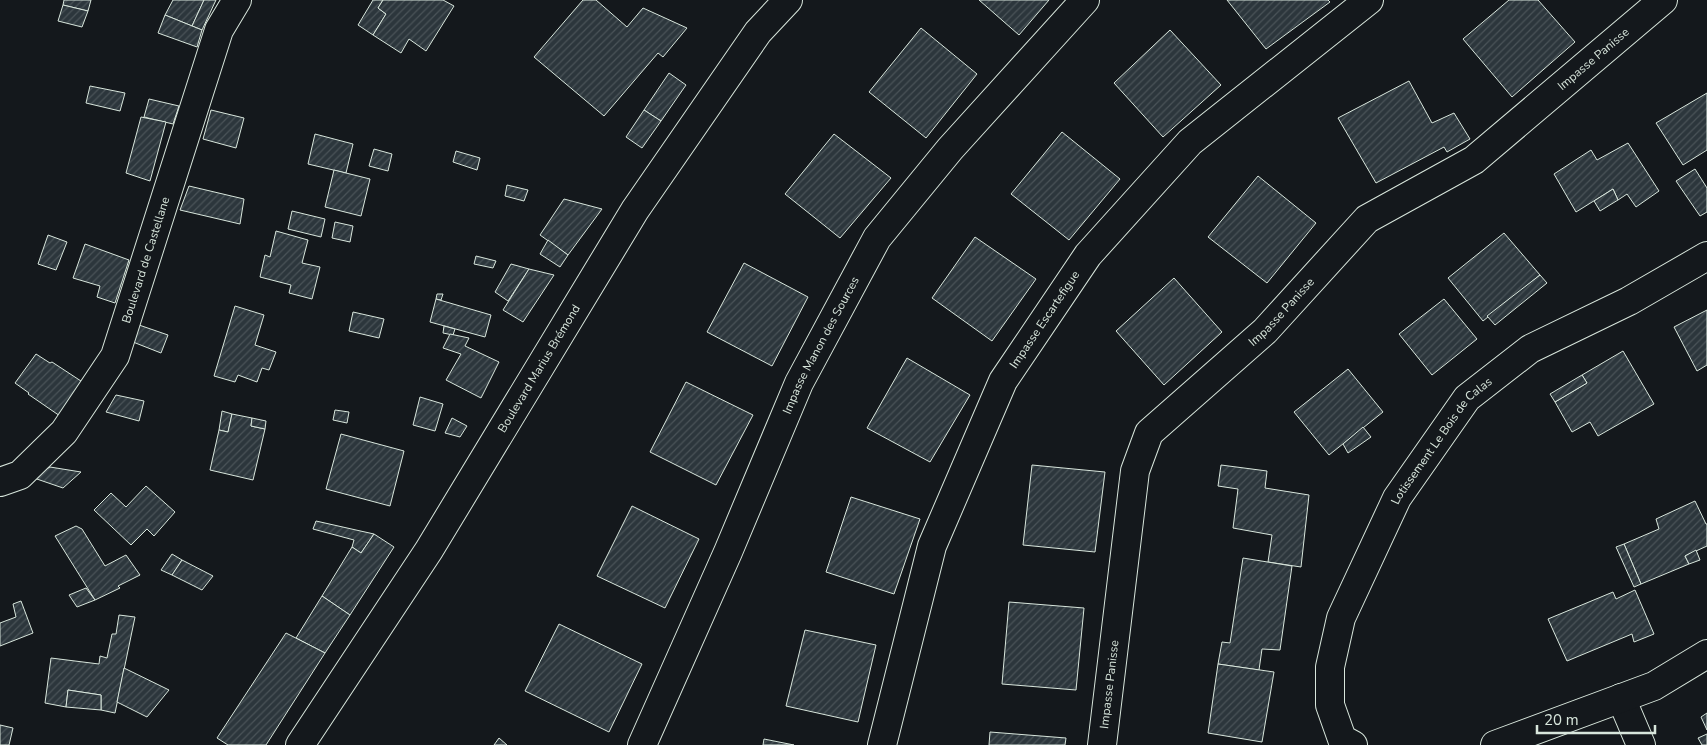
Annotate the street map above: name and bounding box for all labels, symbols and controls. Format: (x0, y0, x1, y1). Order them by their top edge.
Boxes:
street label: Impasse Panisse (1554, 24, 1633, 94)
street label: Boulevard de Castellane (118, 195, 173, 325)
street label: Impasse Escartefigue (1006, 268, 1083, 371)
street label: Impasse Manon des Sources (779, 274, 863, 417)
street label: Impasse Panisse (1245, 274, 1318, 350)
street label: Boulevard Marius Brémond (494, 302, 584, 436)
street label: Lotissement Le Bois de Calas (1387, 373, 1495, 507)
street label: Impasse Panisse (1096, 639, 1123, 730)
scale bar (1537, 702, 1654, 734)
text: 20 m (1544, 710, 1579, 730)

